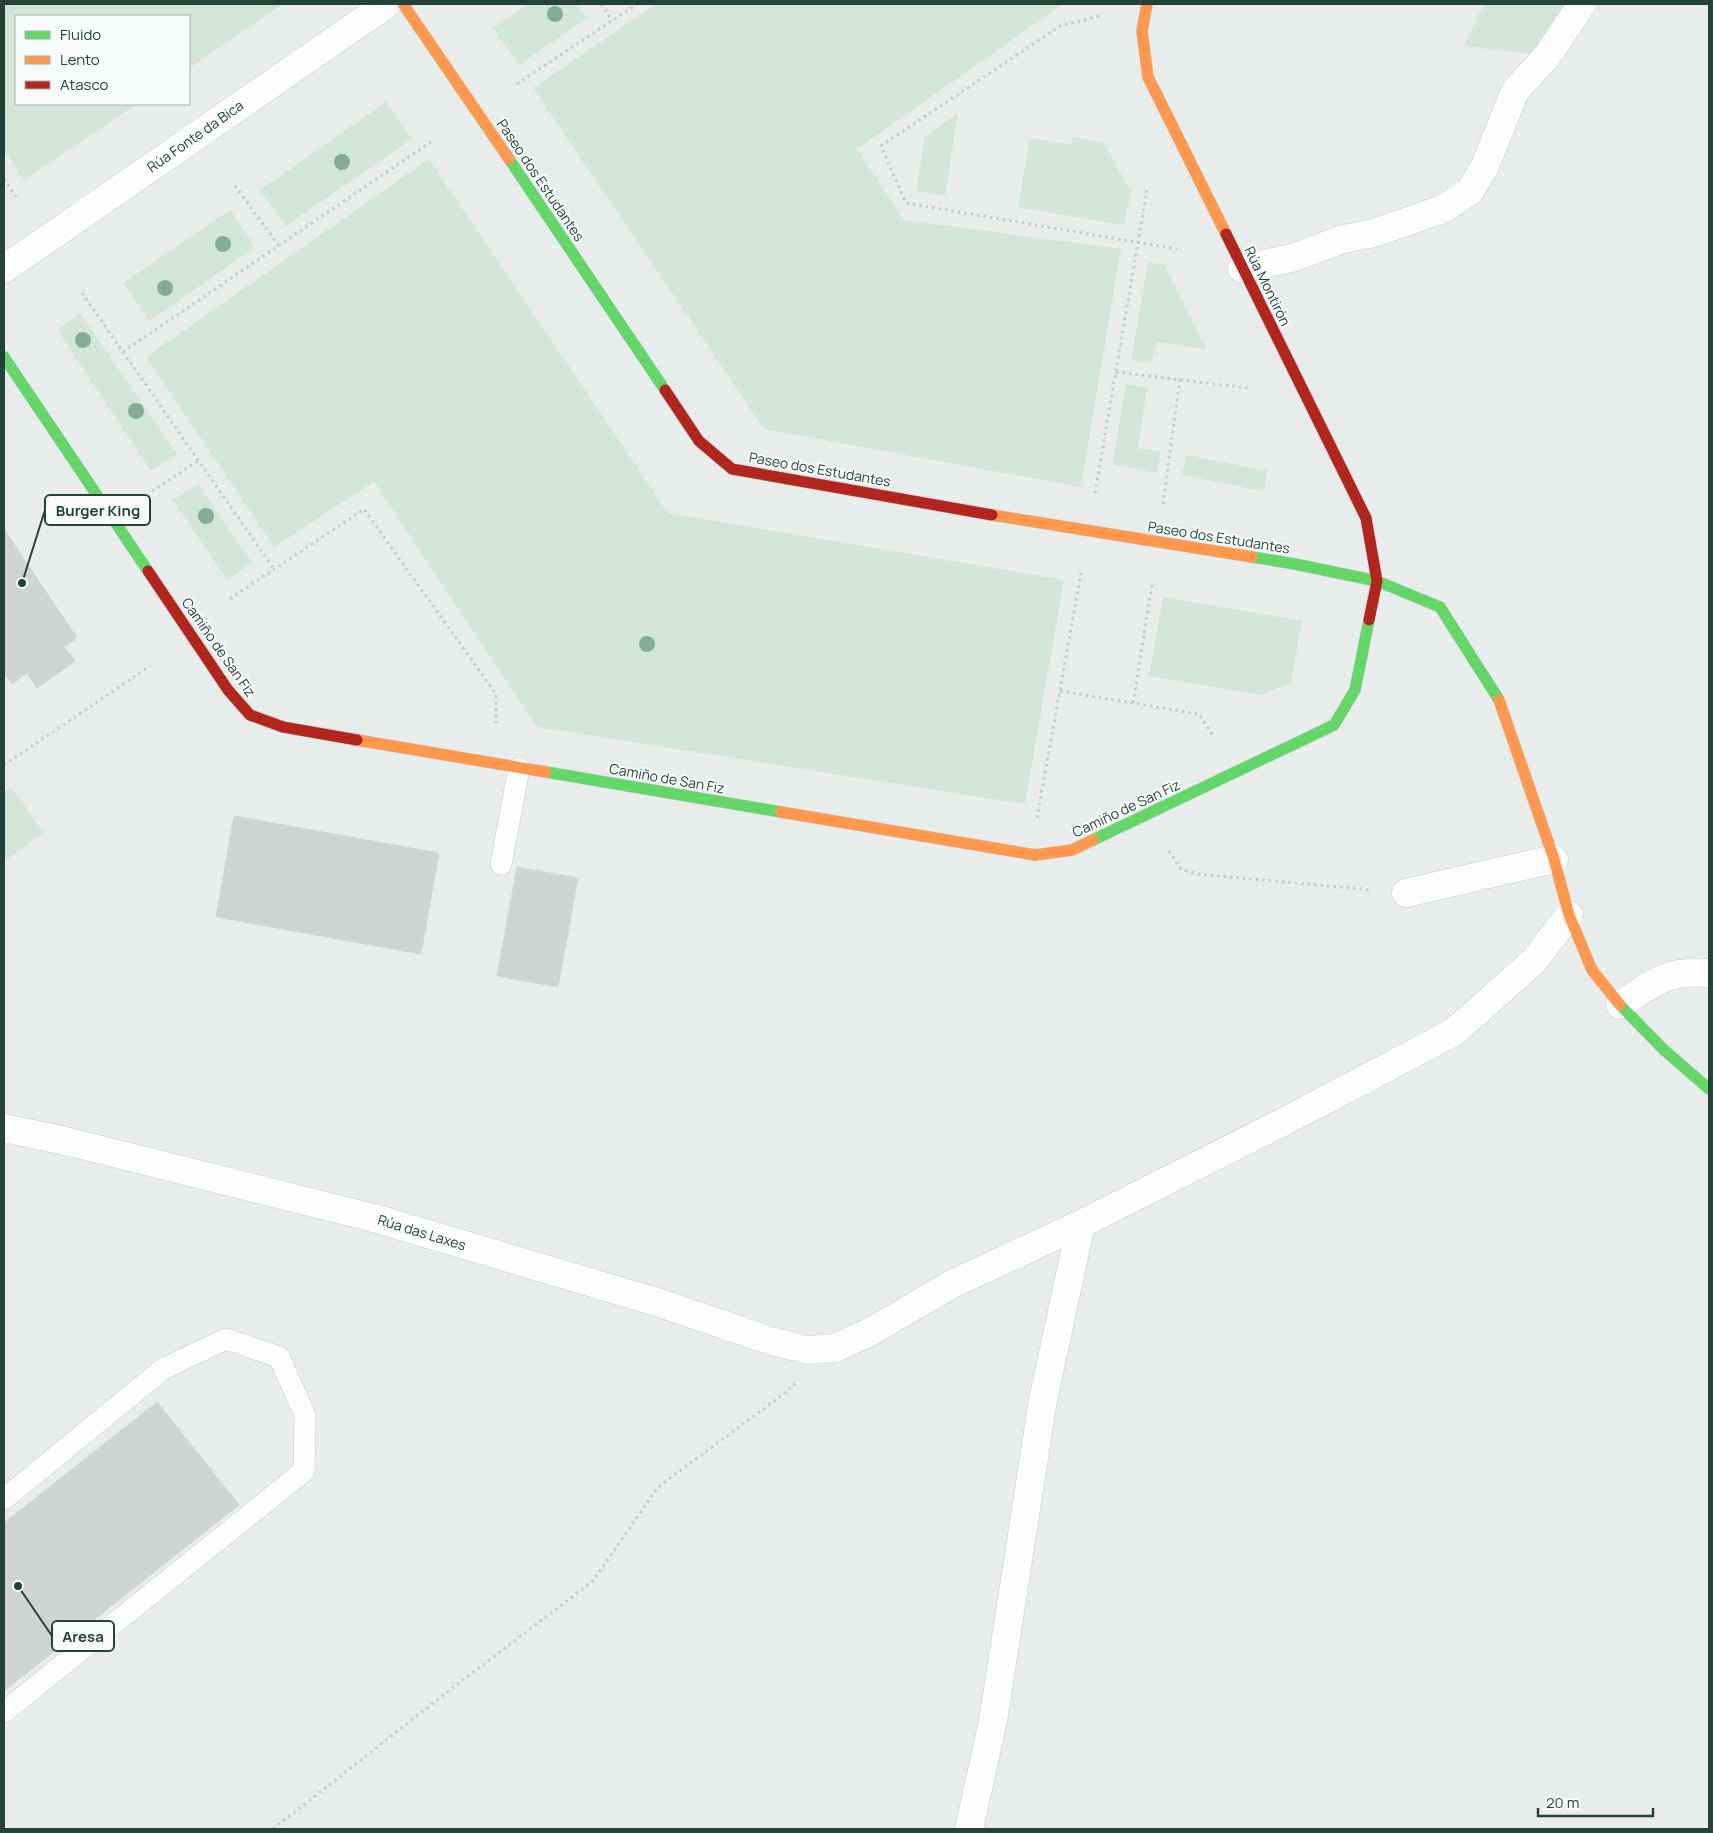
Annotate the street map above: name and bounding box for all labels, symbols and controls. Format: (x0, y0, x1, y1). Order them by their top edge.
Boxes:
legend (15, 15, 190, 105)
text: Fluido (60, 24, 101, 45)
text: Lento (60, 49, 100, 70)
text: Atasco (60, 74, 108, 95)
street label: Rúa Fonte da Bica (143, 96, 247, 176)
street label: Paseo dos Estudantes (493, 115, 589, 245)
street label: Rúa Montirón (1241, 243, 1295, 329)
street label: Paseo dos Estudantes (748, 447, 892, 491)
callout: Burger King (45, 495, 150, 525)
text: Burger King (56, 500, 140, 521)
street label: Paseo dos Estudantes (1147, 516, 1291, 558)
street label: Camiño de San Fiz (178, 594, 260, 700)
street label: Camiño de San Fiz (608, 758, 726, 798)
street label: Camiño de San Fiz (1069, 775, 1183, 841)
street label: Rúa das Laxes (375, 1210, 469, 1254)
callout: Aresa (52, 1621, 114, 1651)
text: Aresa (62, 1626, 104, 1647)
scale bar (1538, 1786, 1653, 1818)
text: 20 m (1546, 1792, 1579, 1813)

